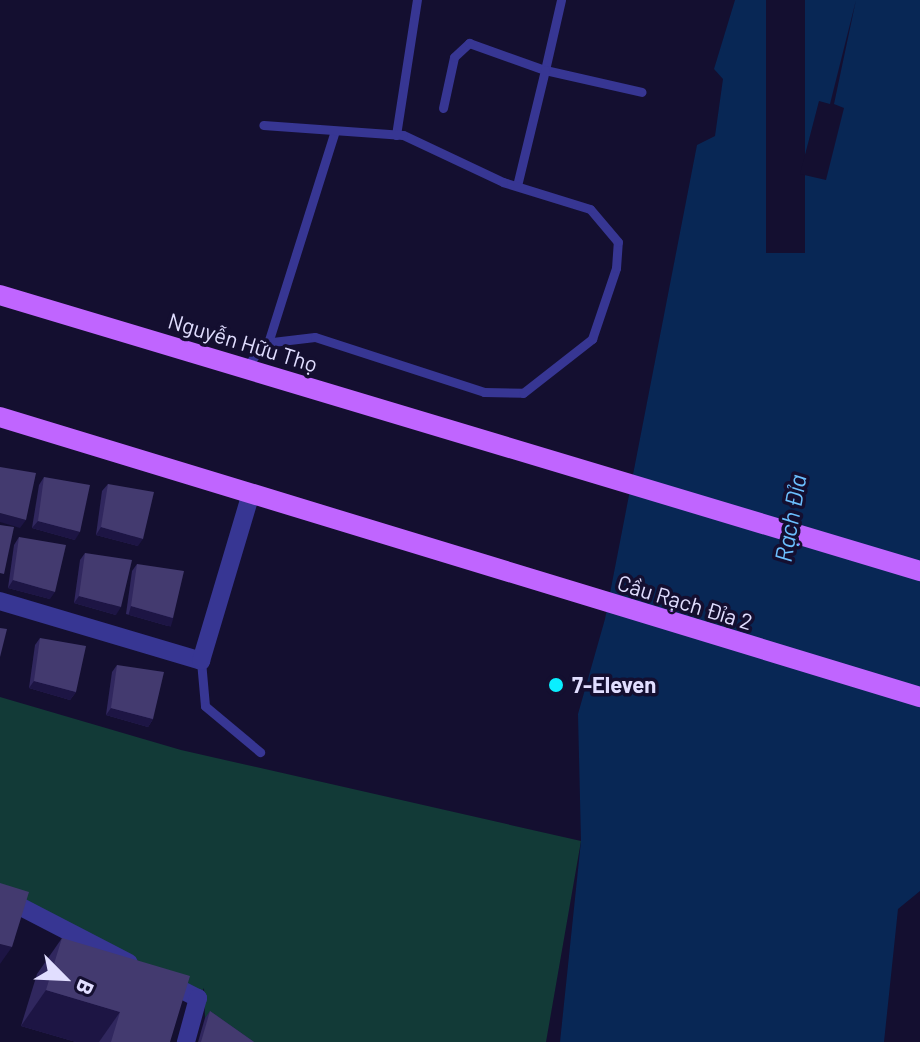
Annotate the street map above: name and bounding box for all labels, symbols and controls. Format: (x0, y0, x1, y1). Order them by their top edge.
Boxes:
street label: Nguyễn Hữu Thọ (165, 307, 321, 377)
water label: Rạch Đỉa (768, 472, 812, 564)
street label: Cầu Rạch Đỉa 2 (614, 569, 756, 635)
place label: 7-Eleven (572, 672, 656, 698)
marker: 7-Eleven (547, 676, 565, 694)
north arrow (24, 938, 104, 1018)
text: B (71, 976, 101, 999)

